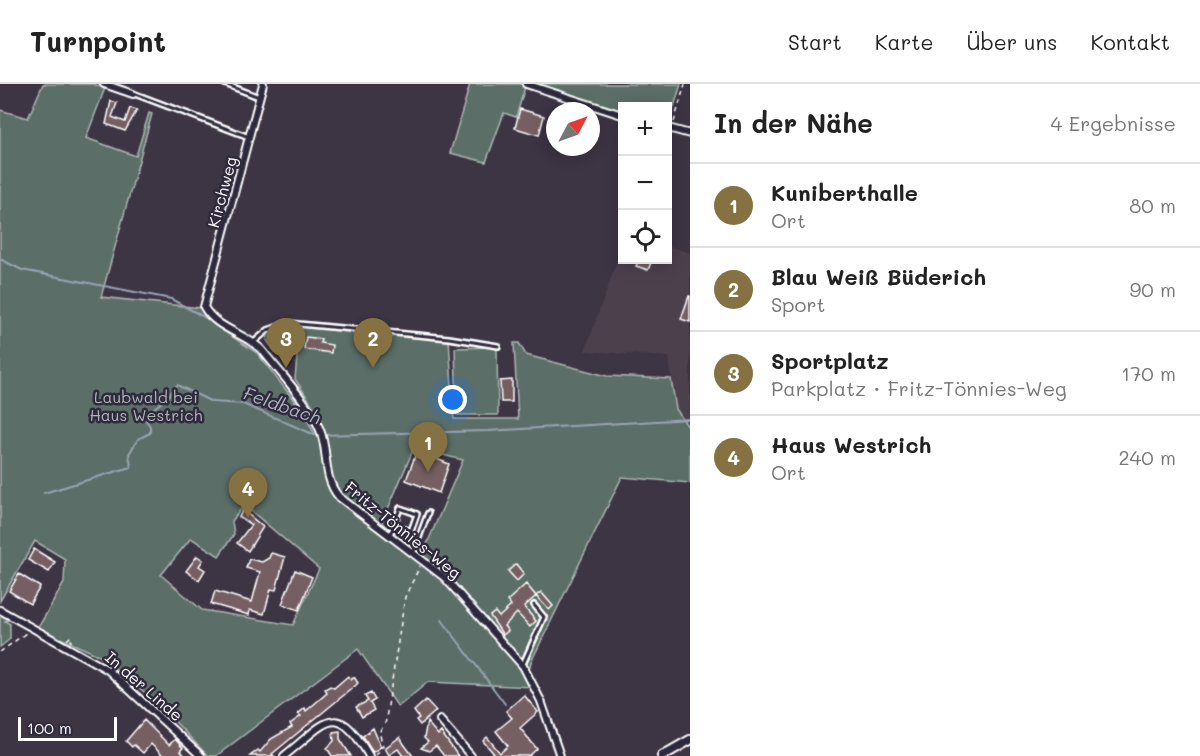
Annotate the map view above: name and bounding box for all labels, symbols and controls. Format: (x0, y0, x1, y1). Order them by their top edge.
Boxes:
text: Turnpoint (30, 23, 166, 59)
text: Start (788, 28, 842, 55)
text: Karte (875, 28, 933, 55)
text: Über uns (966, 28, 1057, 55)
text: Kontakt (1090, 28, 1170, 55)
north arrow (546, 102, 600, 156)
map controls (618, 102, 672, 264)
button: + (618, 102, 672, 156)
text: In der Nähe (714, 106, 873, 140)
text: 4 Ergebnisse (1051, 110, 1176, 136)
street label: Kirchweg (202, 154, 241, 230)
button: − (618, 156, 672, 210)
text: Kuniberthalle (771, 178, 918, 207)
text: 1 (729, 192, 738, 218)
text: 80 m (1129, 192, 1176, 218)
text: Ort (771, 207, 806, 233)
button: locate (618, 210, 672, 264)
text: Blau Weiß Büderich (771, 262, 986, 291)
text: 2 (728, 276, 739, 302)
text: 90 m (1130, 276, 1176, 302)
text: Sport (771, 291, 825, 317)
pin: 3 (266, 318, 306, 368)
pin: 2 (354, 318, 392, 368)
text: Sportplatz (771, 346, 889, 375)
text: 3 (728, 360, 740, 386)
text: 170 m (1121, 360, 1176, 386)
text: Parkplatz · Fritz-Tönnies-Weg (771, 375, 1067, 401)
water label: Feldbach (240, 381, 324, 430)
your location (438, 385, 467, 414)
park label: Laubwald bei Haus Westrich (89, 386, 203, 425)
pin: 1 (408, 422, 448, 472)
text: Haus Westrich (771, 430, 931, 459)
text: 4 (727, 444, 740, 470)
text: 240 m (1118, 444, 1176, 470)
text: Ort (771, 459, 806, 485)
pin: 4 (228, 468, 268, 518)
street label: Fritz-Tönnies-Weg (341, 476, 466, 583)
street label: In der Linde (101, 646, 188, 725)
scale bar (18, 714, 117, 742)
text: 100 m (27, 717, 72, 738)

